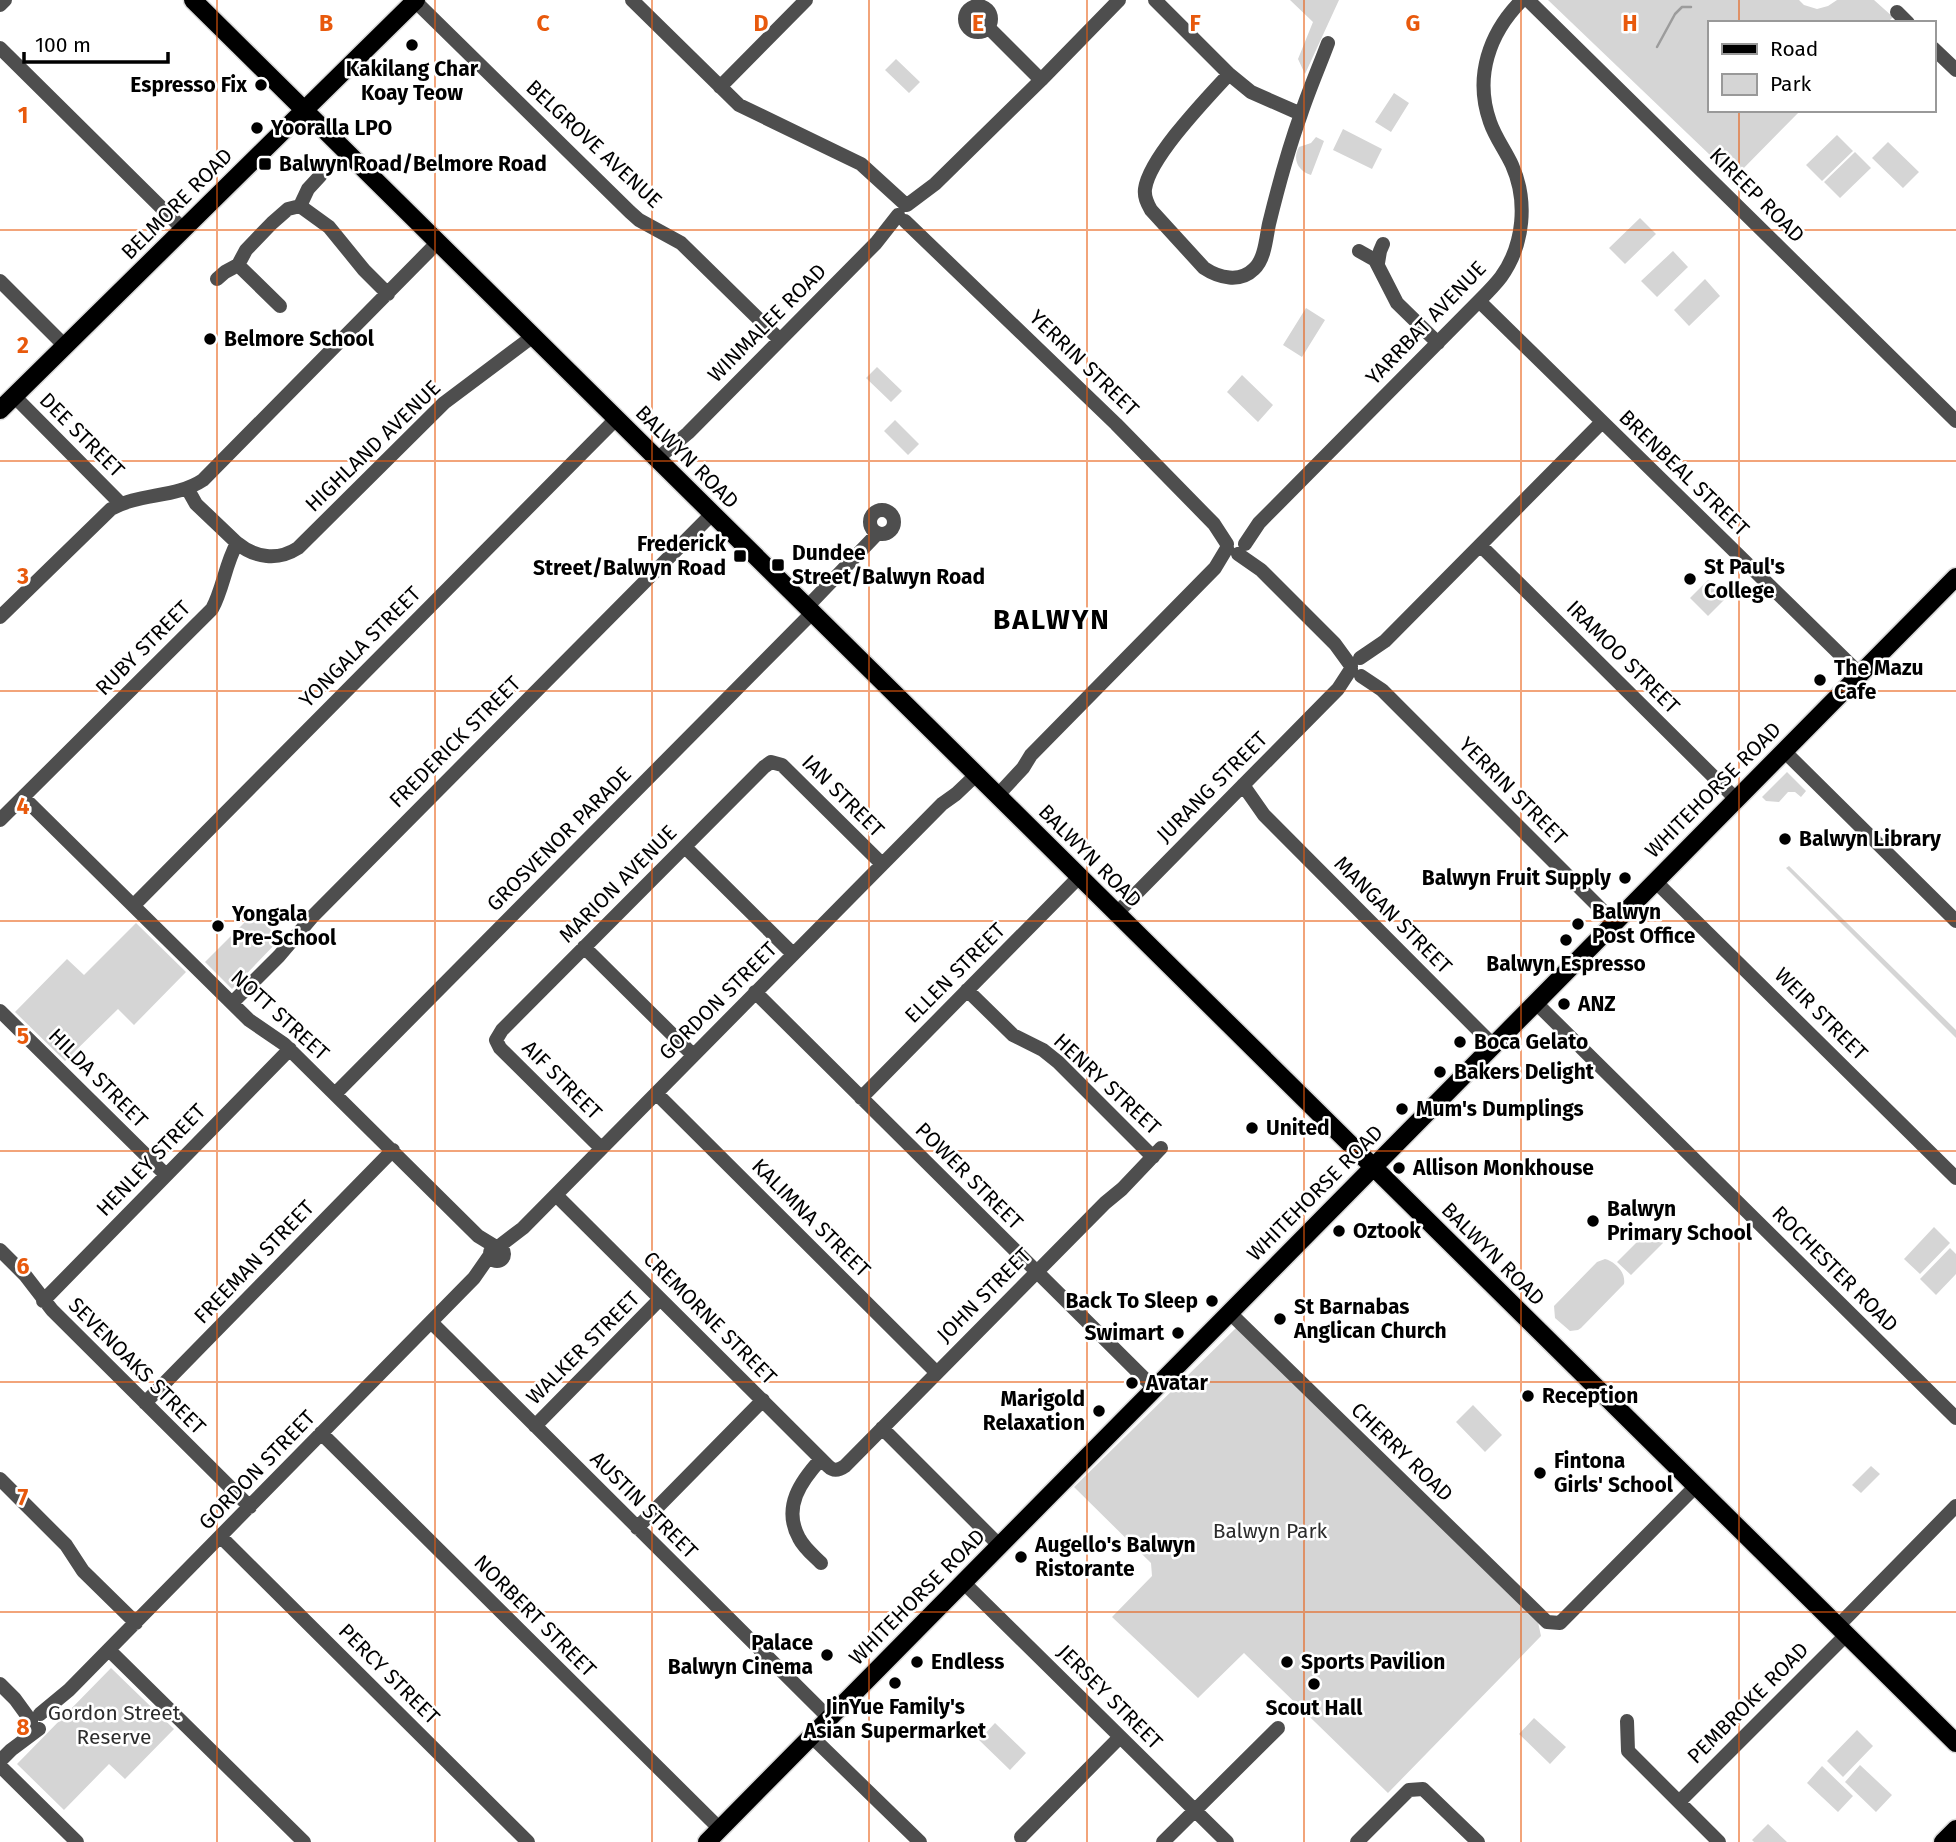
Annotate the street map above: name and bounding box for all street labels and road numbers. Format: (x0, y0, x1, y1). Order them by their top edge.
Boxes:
street label: BELGROVE AVENUE (521, 74, 667, 214)
street label: KIREEP ROAD (1704, 142, 1810, 248)
street label: BELMORE ROAD (116, 143, 238, 265)
street label: YARRBAT AVENUE (1360, 256, 1492, 390)
street label: WINMALEE ROAD (702, 258, 832, 388)
street label: YERRIN STREET (1024, 304, 1144, 422)
street label: HIGHLAND AVENUE (300, 375, 446, 517)
street label: DEE STREET (34, 387, 130, 483)
street label: BALWYN ROAD (630, 400, 744, 514)
street label: BRENBEAL STREET (1613, 404, 1755, 542)
street label: YONGALA STREET (294, 581, 426, 713)
street label: RUBY STREET (90, 595, 196, 701)
street label: IRAMOO STREET (1561, 595, 1685, 719)
street label: FREDERICK STREET (384, 671, 526, 813)
street label: WHITEHORSE ROAD (1639, 716, 1787, 864)
street label: JURANG STREET (1151, 726, 1273, 848)
street label: YERRIN STREET (1454, 732, 1573, 851)
street label: IAN STREET (796, 749, 890, 843)
street label: GROSVENOR PARADE (481, 761, 637, 917)
street label: BALWYN ROAD (1033, 799, 1147, 913)
street label: MARION AVENUE (554, 820, 682, 948)
street label: MANGAN STREET (1329, 851, 1457, 979)
street label: ELLEN STREET (899, 917, 1011, 1029)
street label: GORDON STREET (654, 936, 783, 1065)
street label: WEIR STREET (1769, 962, 1873, 1066)
street label: NOTT STREET (225, 964, 335, 1066)
street label: HILDA STREET (43, 1023, 153, 1133)
street label: HENRY STREET (1048, 1028, 1166, 1140)
street label: AIF STREET (517, 1035, 607, 1125)
street label: HENLEY STREET (91, 1098, 211, 1222)
street label: POWER STREET (910, 1117, 1028, 1235)
street label: WHITEHORSE ROAD (1241, 1119, 1389, 1267)
street label: KALIMNA STREET (746, 1153, 876, 1283)
street label: FREEMAN STREET (189, 1195, 320, 1329)
street label: BALWYN ROAD (1436, 1197, 1550, 1311)
street label: ROCHESTER ROAD (1766, 1200, 1904, 1338)
street label: JOHN STREET (931, 1242, 1037, 1348)
street label: CREMORNE STREET (638, 1246, 782, 1390)
street label: WALKER STREET (521, 1286, 645, 1410)
street label: SEVENOAKS STREET (63, 1292, 211, 1440)
street label: CHERRY ROAD (1346, 1397, 1458, 1507)
street label: GORDON STREET (193, 1405, 321, 1535)
street label: AUSTIN STREET (585, 1446, 703, 1564)
street label: WHITEHORSE ROAD (843, 1523, 991, 1671)
street label: NORBERT STREET (468, 1549, 602, 1683)
street label: PERCY STREET (333, 1618, 445, 1730)
street label: PEMBROKE ROAD (1682, 1637, 1814, 1769)
street label: JERSEY STREET (1052, 1639, 1168, 1755)

